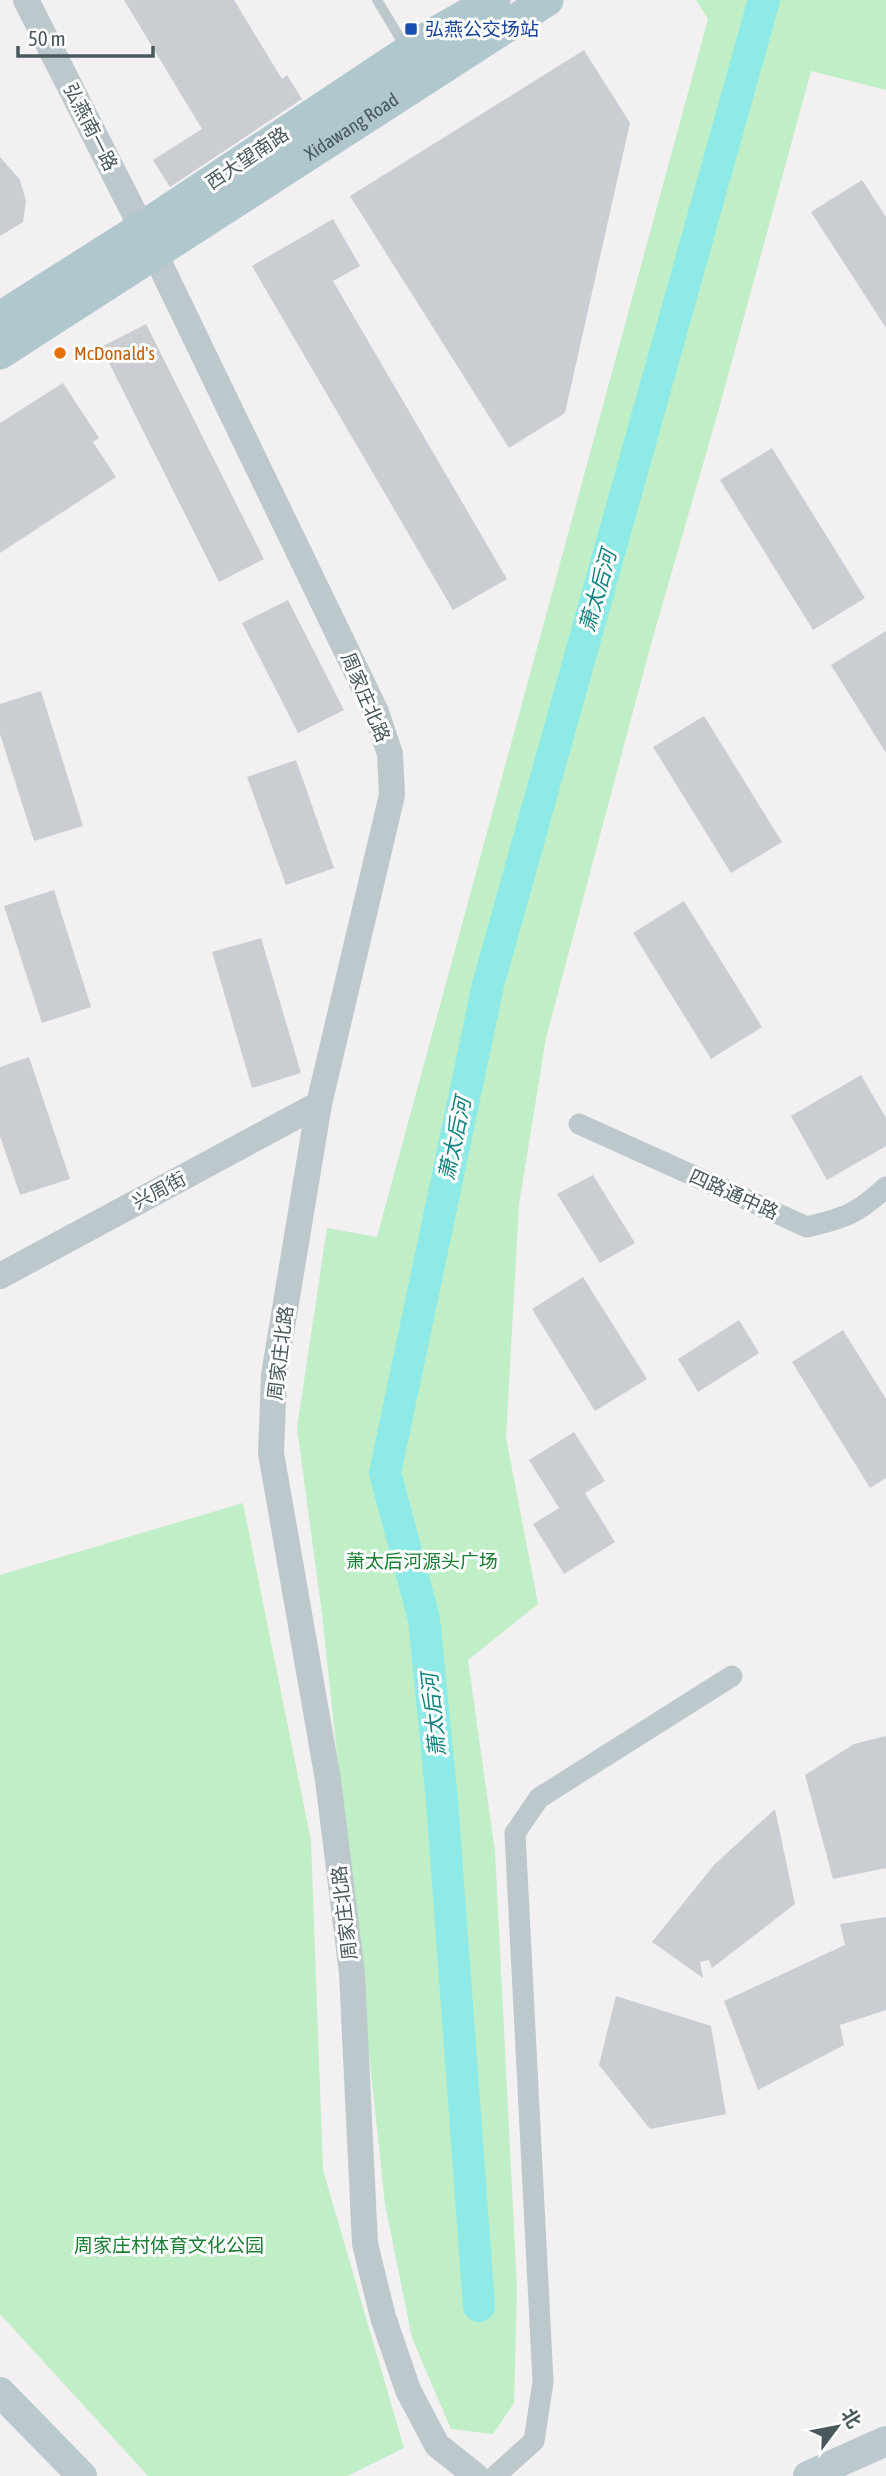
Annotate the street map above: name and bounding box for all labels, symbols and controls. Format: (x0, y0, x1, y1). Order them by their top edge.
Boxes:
scale bar (18, 14, 152, 58)
place label: 弘燕公交场站 (425, 18, 539, 40)
marker: 弘燕公交场站 (403, 21, 419, 37)
text: 50 m (28, 26, 66, 50)
street label: 弘燕南一路 (60, 80, 122, 174)
street label: Xidawang Road (300, 88, 402, 165)
street label: 西大望南路 (201, 122, 293, 194)
place label: McDonald's (74, 342, 155, 364)
marker: McDonald's (52, 345, 68, 361)
water label: 萧太后河 (574, 543, 621, 634)
street label: 周家庄北路 (337, 649, 395, 745)
water label: 萧太后河 (434, 1091, 475, 1182)
street label: 四路通中路 (686, 1165, 782, 1223)
street label: 兴周街 (129, 1167, 189, 1213)
street label: 周家庄北路 (263, 1305, 297, 1401)
park label: 萧太后河源头广场 (346, 1550, 498, 1572)
water label: 萧太后河 (416, 1668, 449, 1758)
street label: 周家庄北路 (327, 1865, 361, 1961)
park label: 周家庄村体育文化公园 (74, 2234, 264, 2256)
north arrow (802, 2392, 872, 2462)
text: 北 (837, 2404, 866, 2432)

